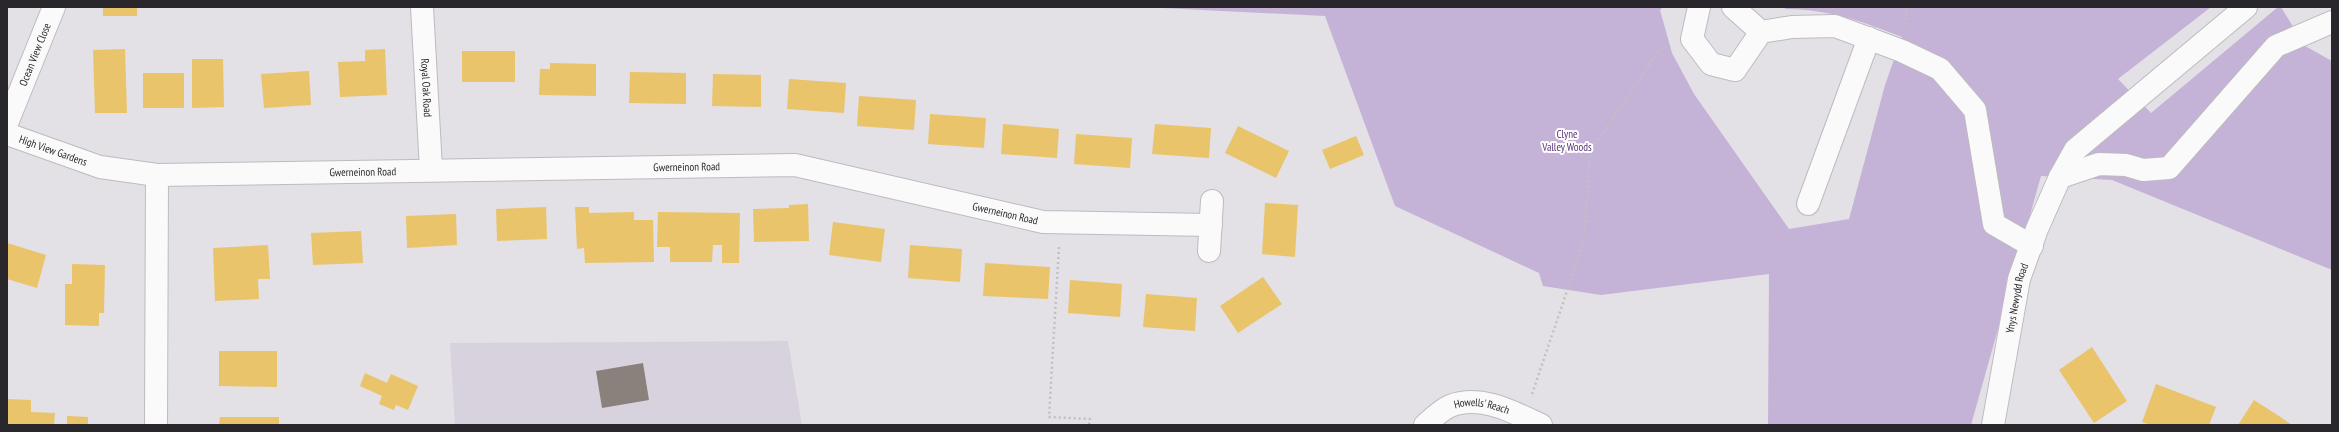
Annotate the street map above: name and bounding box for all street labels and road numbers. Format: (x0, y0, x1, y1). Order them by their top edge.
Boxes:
street label: Ocean View Close (16, 20, 54, 88)
street label: Royal Oak Road (418, 58, 435, 118)
street label: High View Gardens (17, 132, 89, 169)
street label: Gwerneinon Road (653, 159, 720, 174)
street label: Gwerneinon Road (329, 164, 396, 179)
street label: Gwerneinon Road (971, 199, 1040, 228)
street label: Ynys Newydd Road (2002, 261, 2031, 334)
street label: Howells' Reach (1452, 395, 1512, 417)

